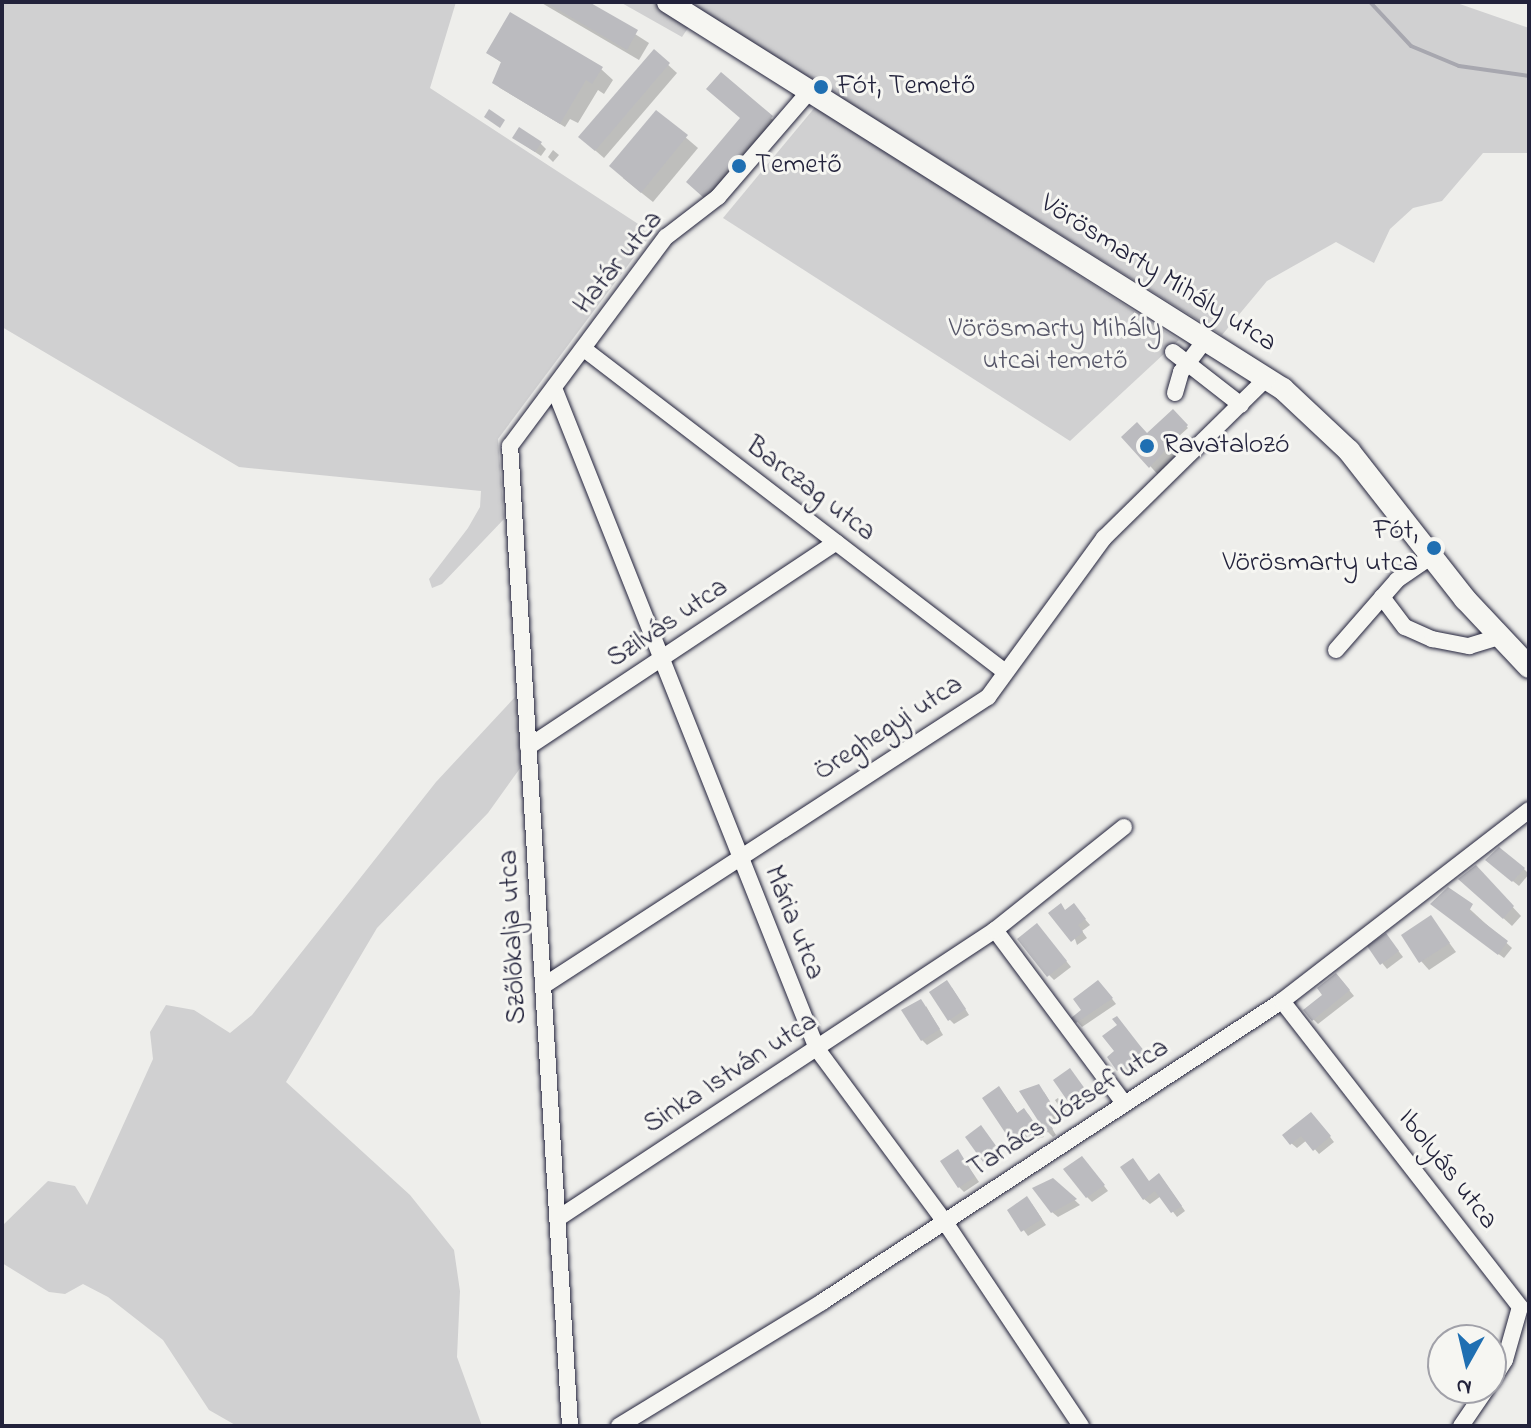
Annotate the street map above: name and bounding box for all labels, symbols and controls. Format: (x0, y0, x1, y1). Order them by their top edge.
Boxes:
place label: Fót, Temető (837, 70, 975, 104)
marker: Fót, Temető (812, 78, 830, 96)
place label: Temető (755, 149, 842, 183)
marker: Temető (730, 157, 748, 175)
street label: Vörösmarty Mihály utca (1034, 188, 1282, 360)
street label: Határ utca (567, 204, 671, 322)
park label: Vörösmarty Mihály utcai temető (949, 313, 1161, 379)
place label: Ravatalozó (1163, 429, 1290, 463)
street label: Barczag utca (738, 430, 882, 550)
marker: Ravatalozó (1138, 437, 1156, 455)
place label: Fót, Vörösmarty utca (1222, 515, 1418, 581)
marker: Fót, Vörösmarty utca (1425, 539, 1443, 557)
street label: Szilvás utca (601, 571, 735, 677)
street label: Öreghegyi utca (809, 669, 969, 789)
street label: Szőlőkalja utca (493, 849, 535, 1025)
street label: Mária utca (755, 861, 831, 985)
street label: Sinka István utca (638, 1005, 824, 1143)
street label: Tanács József utca (962, 1032, 1176, 1186)
street label: Ibolyás utca (1390, 1103, 1504, 1237)
north arrow (1427, 1324, 1507, 1404)
text: N (1454, 1369, 1474, 1403)

